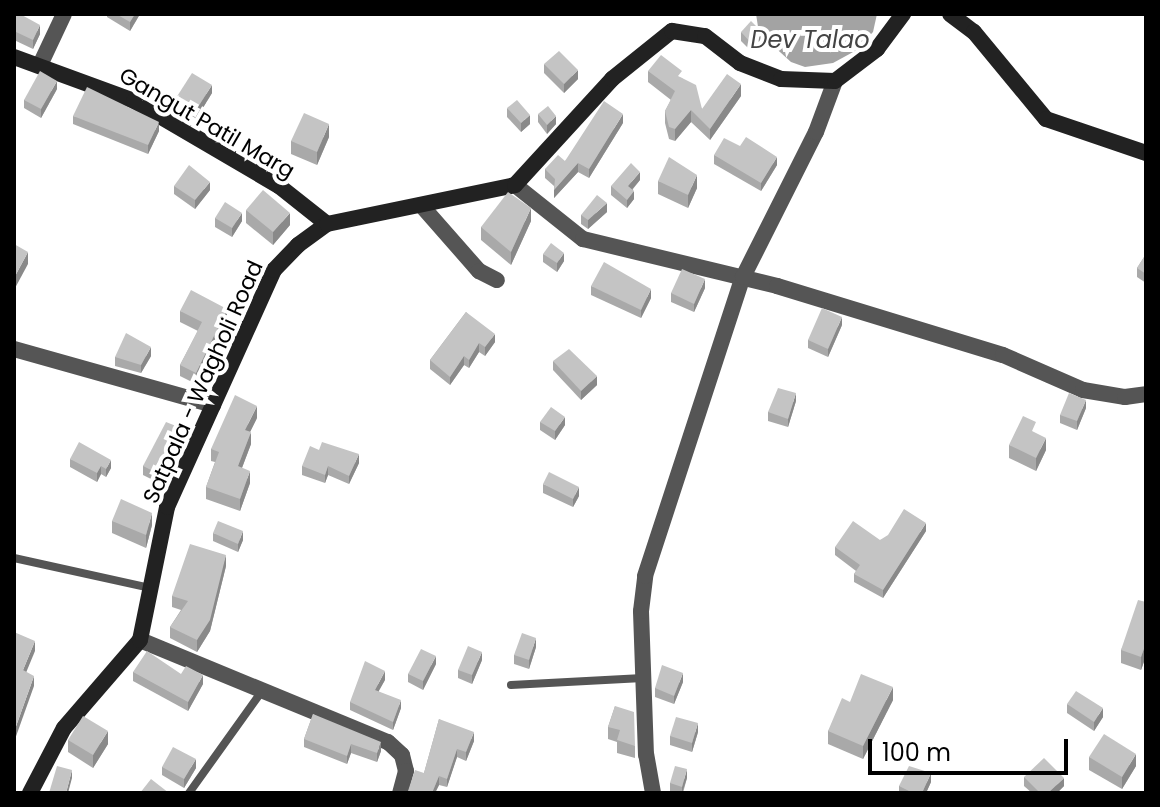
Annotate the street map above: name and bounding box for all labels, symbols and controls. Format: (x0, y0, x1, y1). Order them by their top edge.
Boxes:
water label: Dev Talao (750, 26, 870, 54)
street label: Gangut Patil Marg (115, 62, 299, 184)
street label: Satpala - Wagholi Road (137, 257, 269, 507)
scale bar (872, 723, 1072, 773)
text: 100 m (882, 736, 951, 769)

